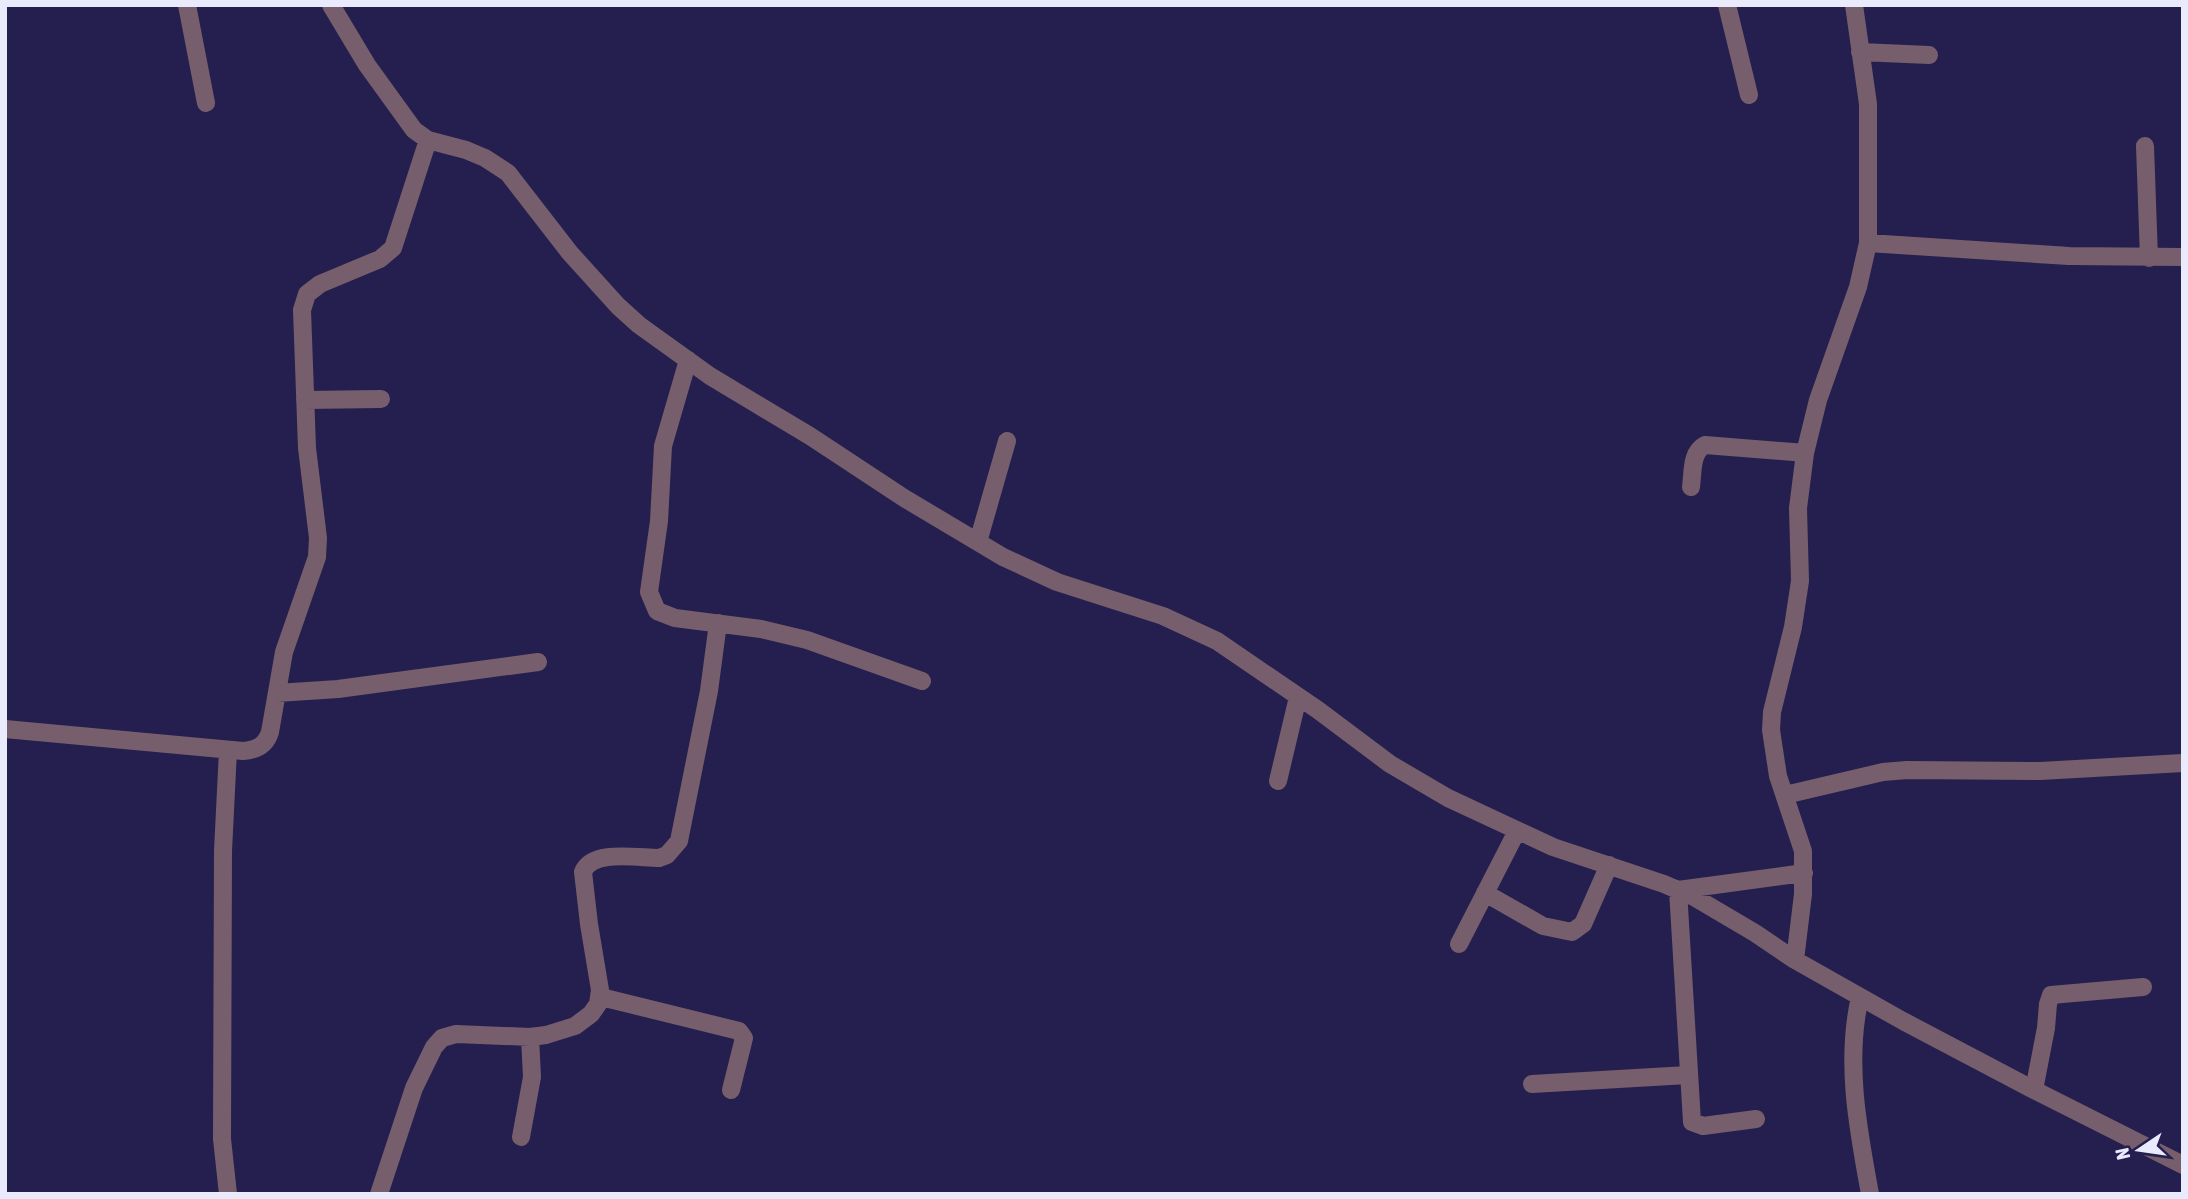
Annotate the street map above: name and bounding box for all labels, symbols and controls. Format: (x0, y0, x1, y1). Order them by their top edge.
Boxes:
north arrow (2104, 1115, 2174, 1185)
text: N (2110, 1146, 2134, 1162)

